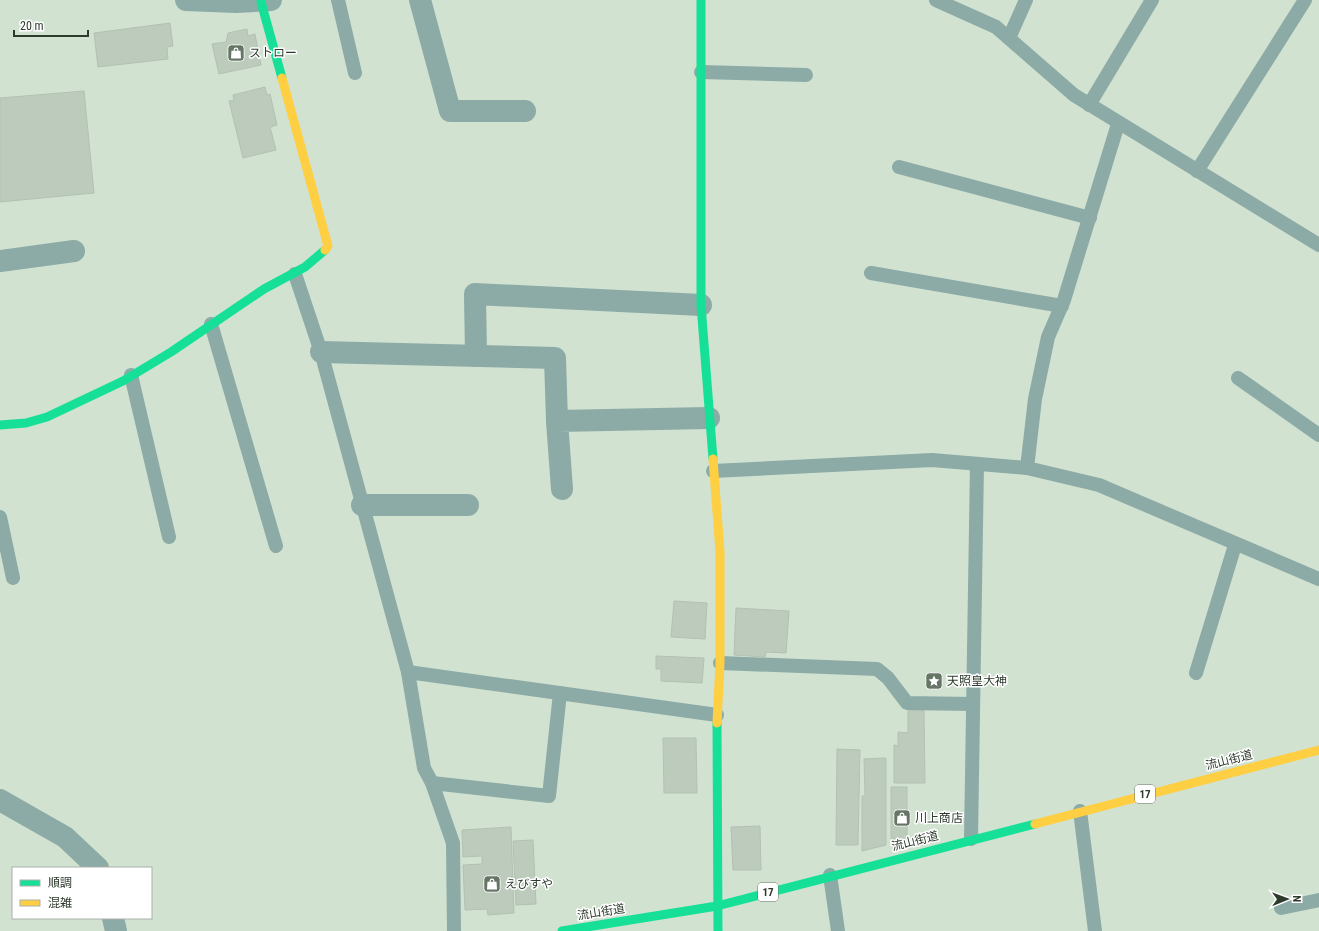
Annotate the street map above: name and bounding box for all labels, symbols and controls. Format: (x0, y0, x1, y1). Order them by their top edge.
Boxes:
scale bar (14, 12, 88, 38)
text: 20 m (20, 19, 44, 33)
shop icon: ストロー (226, 43, 246, 63)
place label: ストロー (249, 46, 297, 60)
place icon: 天照皇大神 (924, 671, 944, 691)
place label: 天照皇大神 (947, 674, 1007, 688)
street label: 流山街道 (1204, 747, 1254, 773)
road number: 17 (1135, 785, 1155, 803)
shop icon: 川上商店 (892, 808, 912, 828)
place label: 川上商店 (915, 811, 963, 825)
street label: 流山街道 (890, 828, 940, 854)
legend (12, 867, 152, 919)
shop icon: えびすや (482, 874, 502, 894)
text: 順調 (48, 876, 72, 890)
place label: えびすや (505, 877, 553, 891)
north arrow (1267, 879, 1307, 919)
road number: 17 (758, 883, 778, 901)
text: N (1290, 895, 1303, 903)
text: 混雑 (48, 896, 72, 910)
street label: 流山街道 (576, 901, 626, 923)

